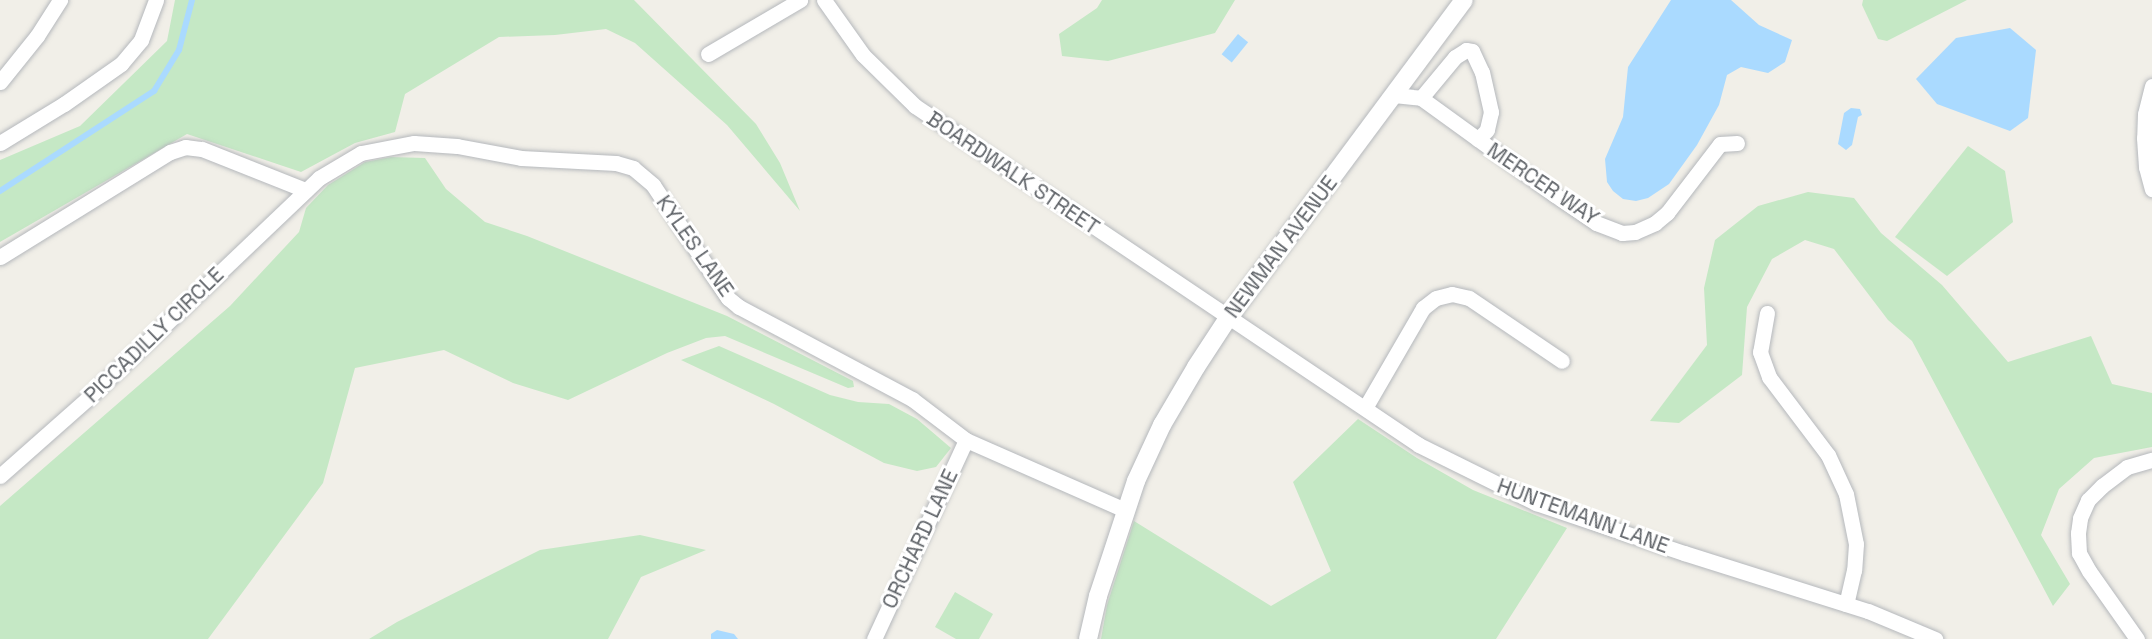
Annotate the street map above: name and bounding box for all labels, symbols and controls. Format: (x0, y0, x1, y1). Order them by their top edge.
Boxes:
street label: BOARDWALK STREET (922, 106, 1104, 240)
street label: MERCER WAY (1482, 137, 1604, 231)
street label: NEWMAN AVENUE (1219, 171, 1343, 323)
street label: KYLES LANE (651, 191, 739, 301)
street label: PICCADILLY CIRCLE (79, 262, 229, 408)
street label: ORCHARD LANE (877, 465, 963, 613)
street label: HUNTEMANN LANE (1494, 473, 1672, 559)

